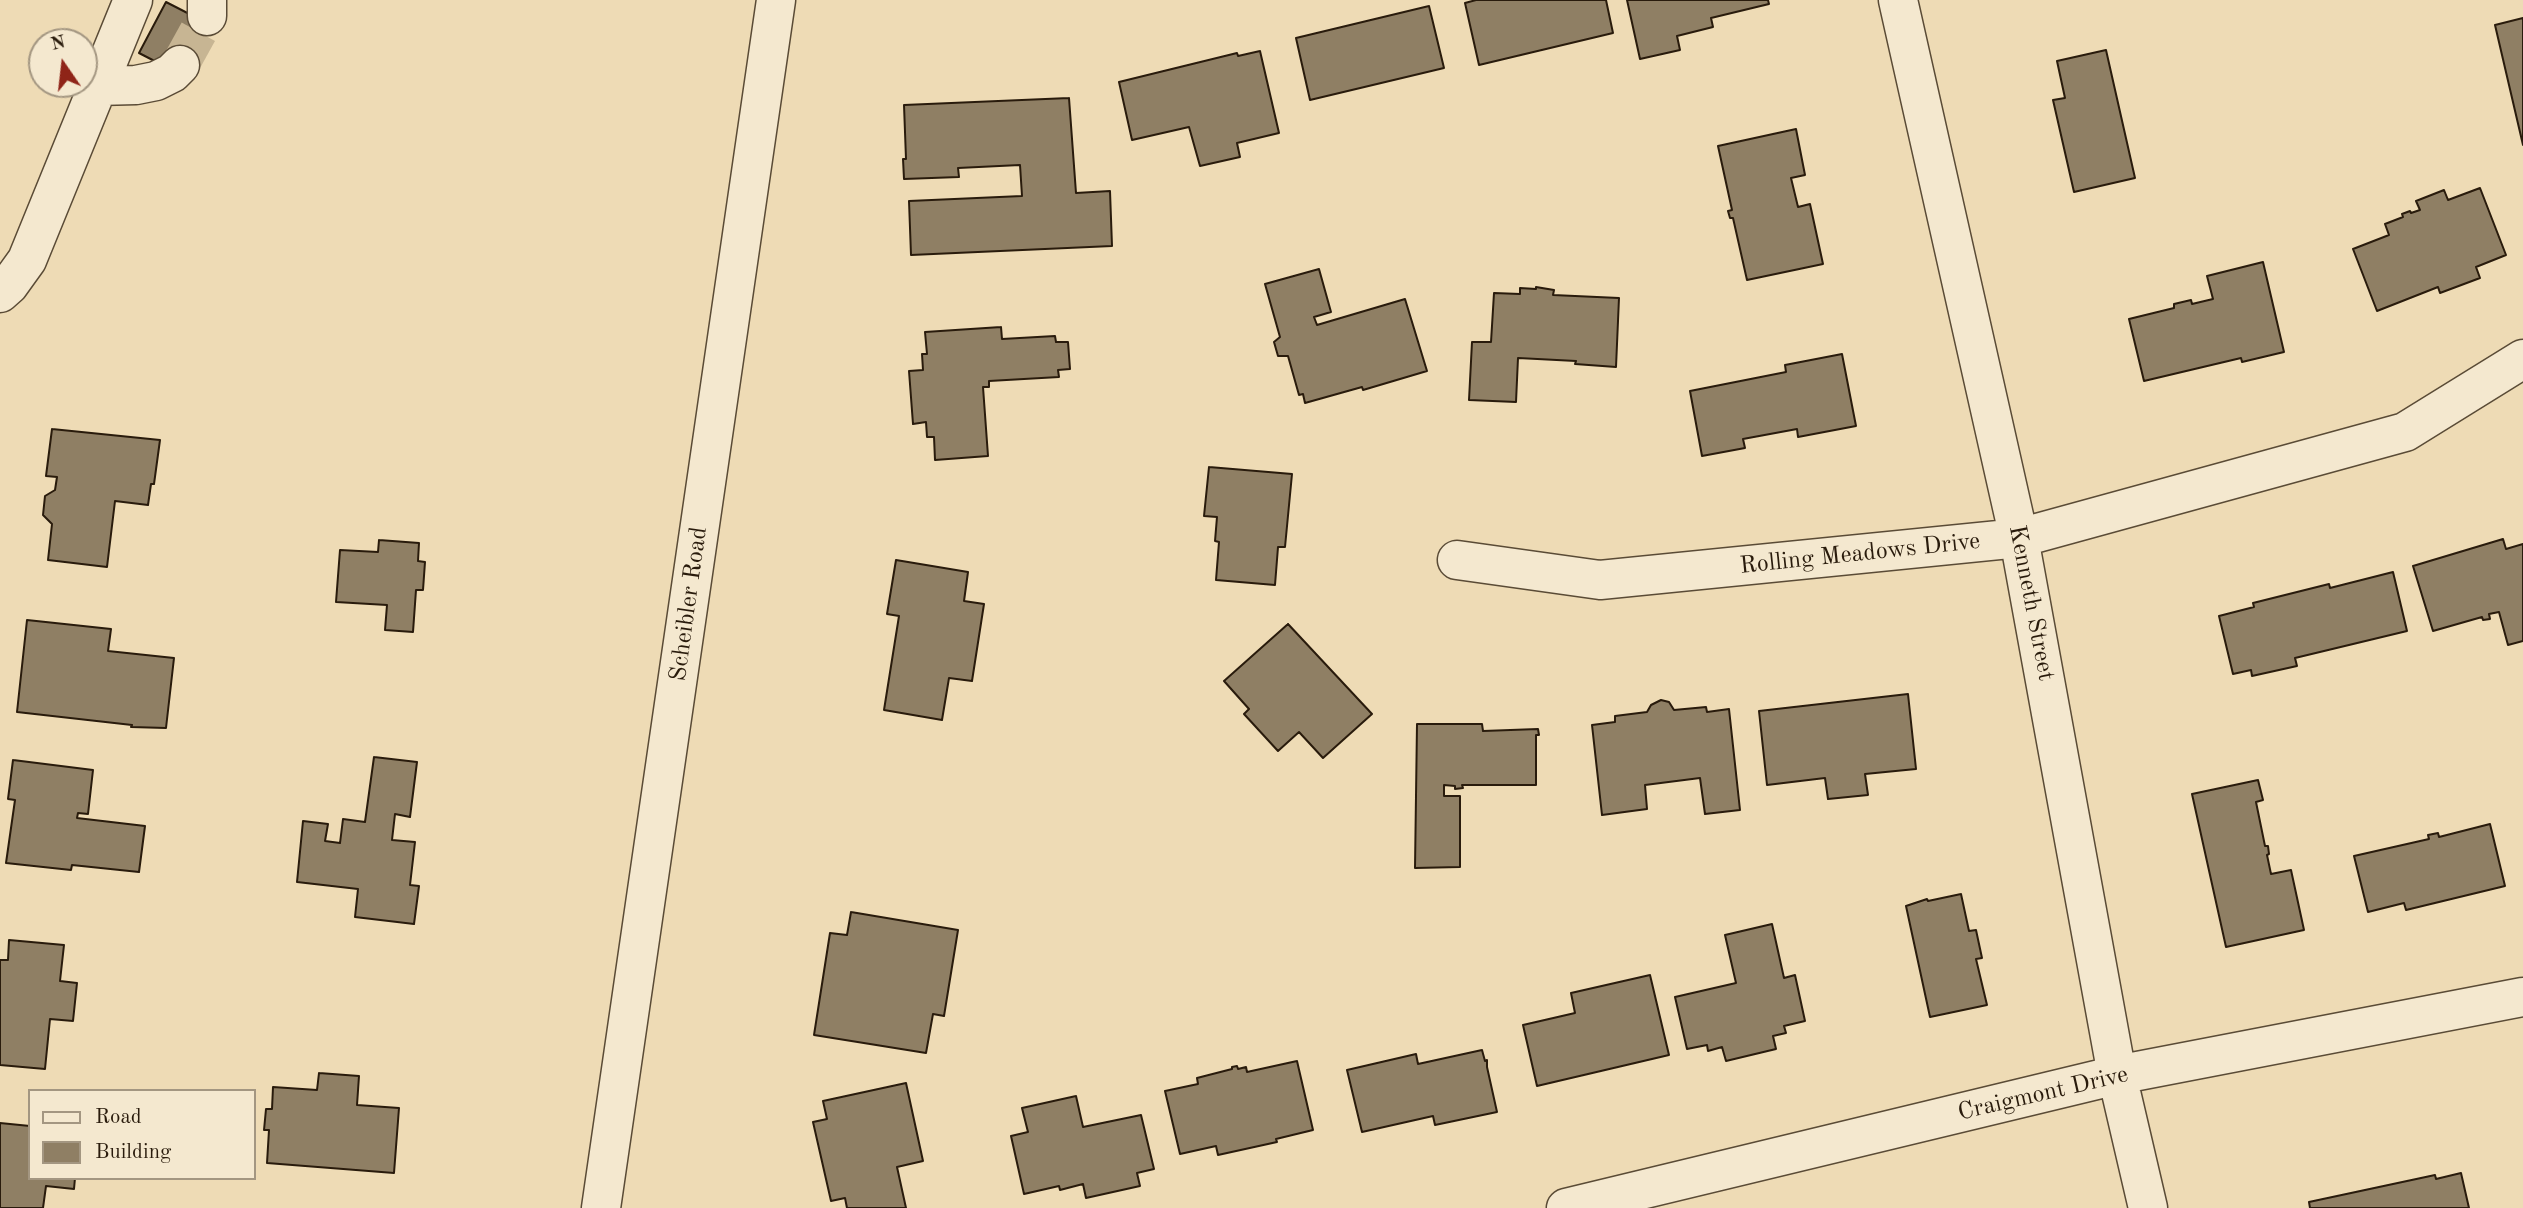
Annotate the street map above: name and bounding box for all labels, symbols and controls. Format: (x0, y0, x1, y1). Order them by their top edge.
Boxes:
north arrow (28, 28, 98, 98)
text: N (49, 33, 68, 55)
street label: Kenneth Street (2002, 523, 2060, 683)
street label: Scheibler Road (664, 525, 714, 683)
street label: Rolling Meadows Drive (1738, 527, 1982, 581)
street label: Craigmont Drive (1955, 1060, 2131, 1128)
legend (28, 1089, 256, 1180)
text: Road (95, 1107, 142, 1128)
text: Building (95, 1142, 171, 1163)

